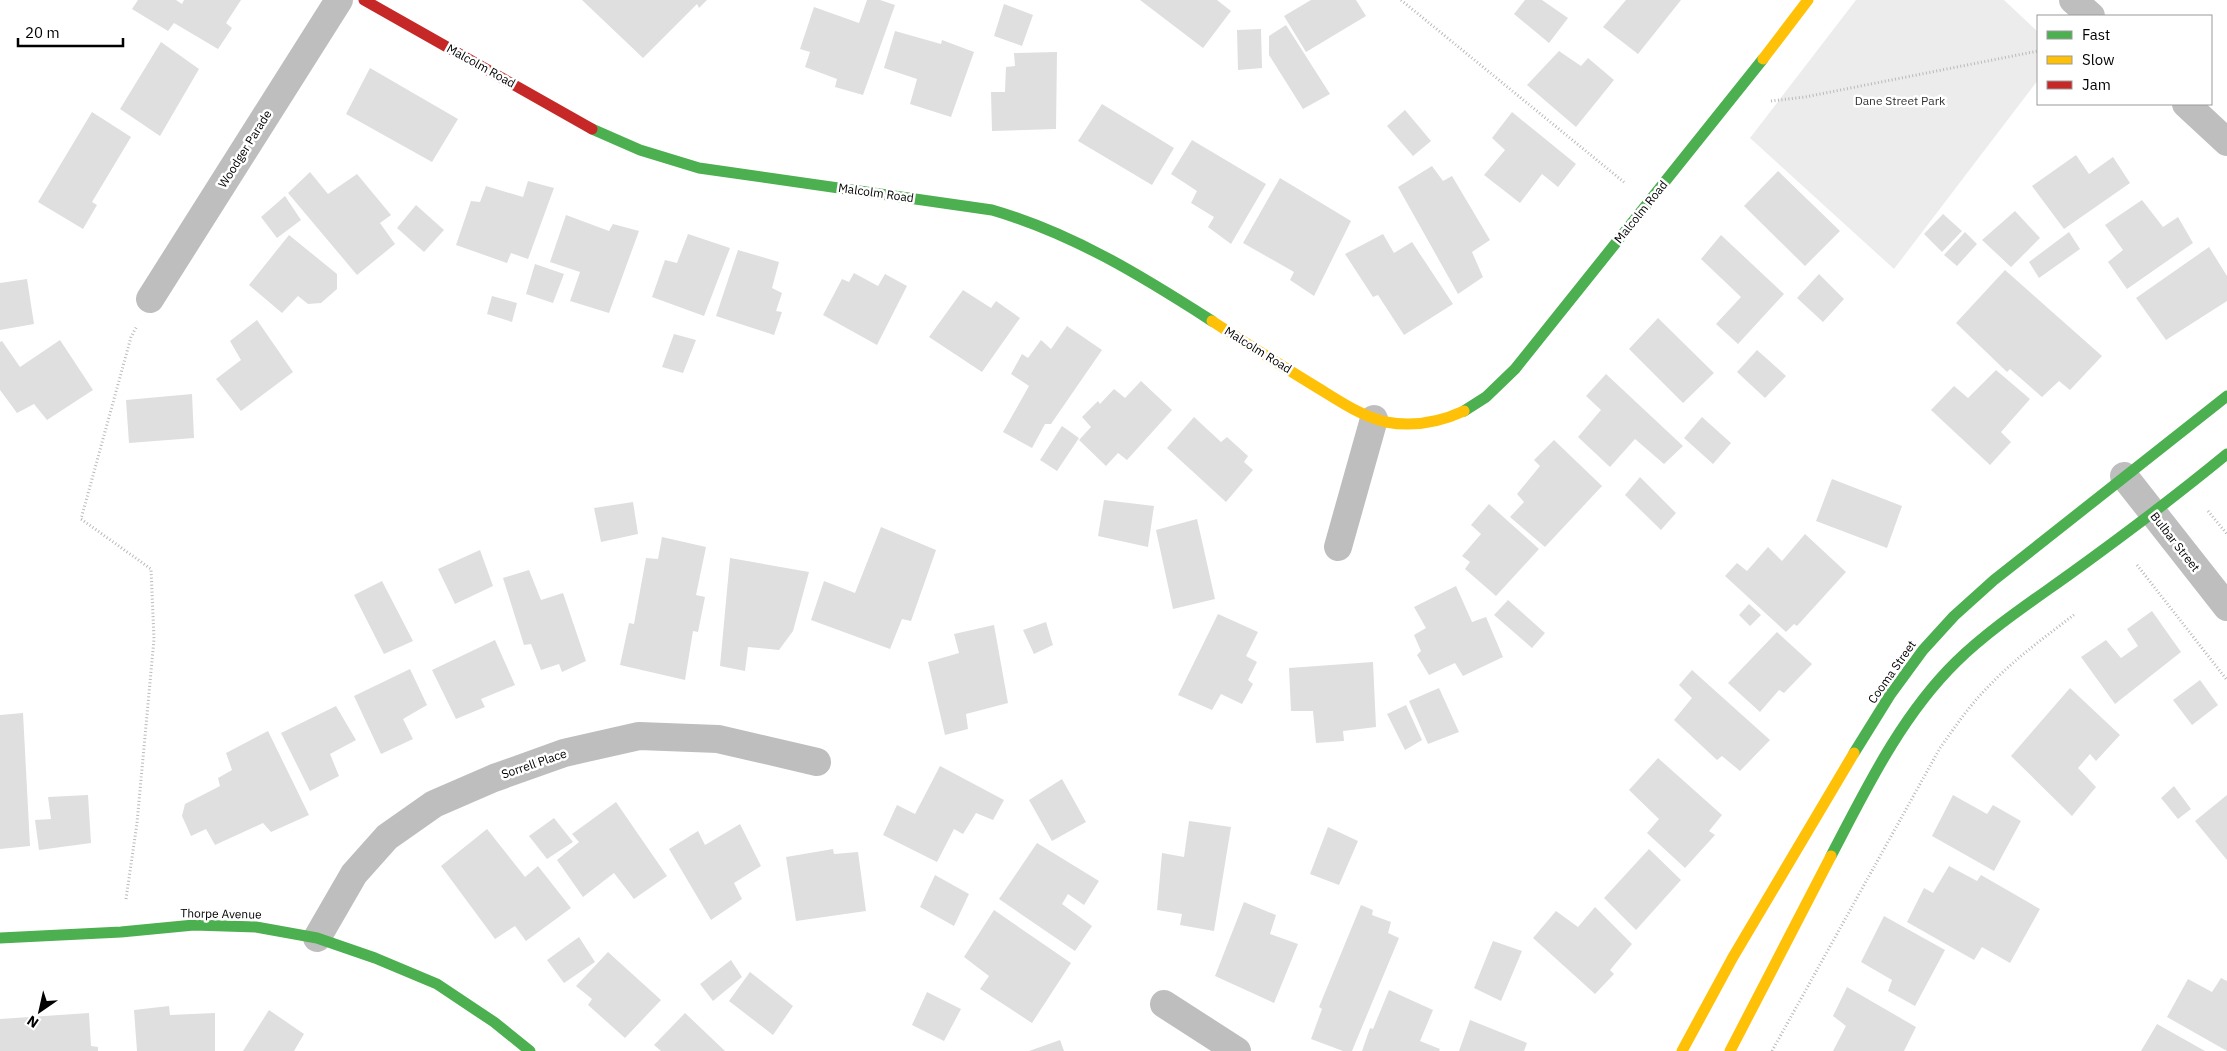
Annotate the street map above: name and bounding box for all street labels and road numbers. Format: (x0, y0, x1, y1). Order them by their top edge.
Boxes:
street label: Malcolm Road (444, 41, 518, 91)
street label: Woodger Parade (215, 107, 275, 190)
street label: Malcolm Road (1611, 177, 1670, 246)
street label: Malcolm Road (837, 180, 915, 205)
street label: Malcolm Road (1222, 323, 1295, 376)
street label: Bulbar Street (2147, 509, 2203, 574)
street label: Cooma Street (1864, 637, 1919, 706)
street label: Sorrell Place (499, 745, 569, 782)
street label: Thorpe Avenue (180, 905, 262, 922)

